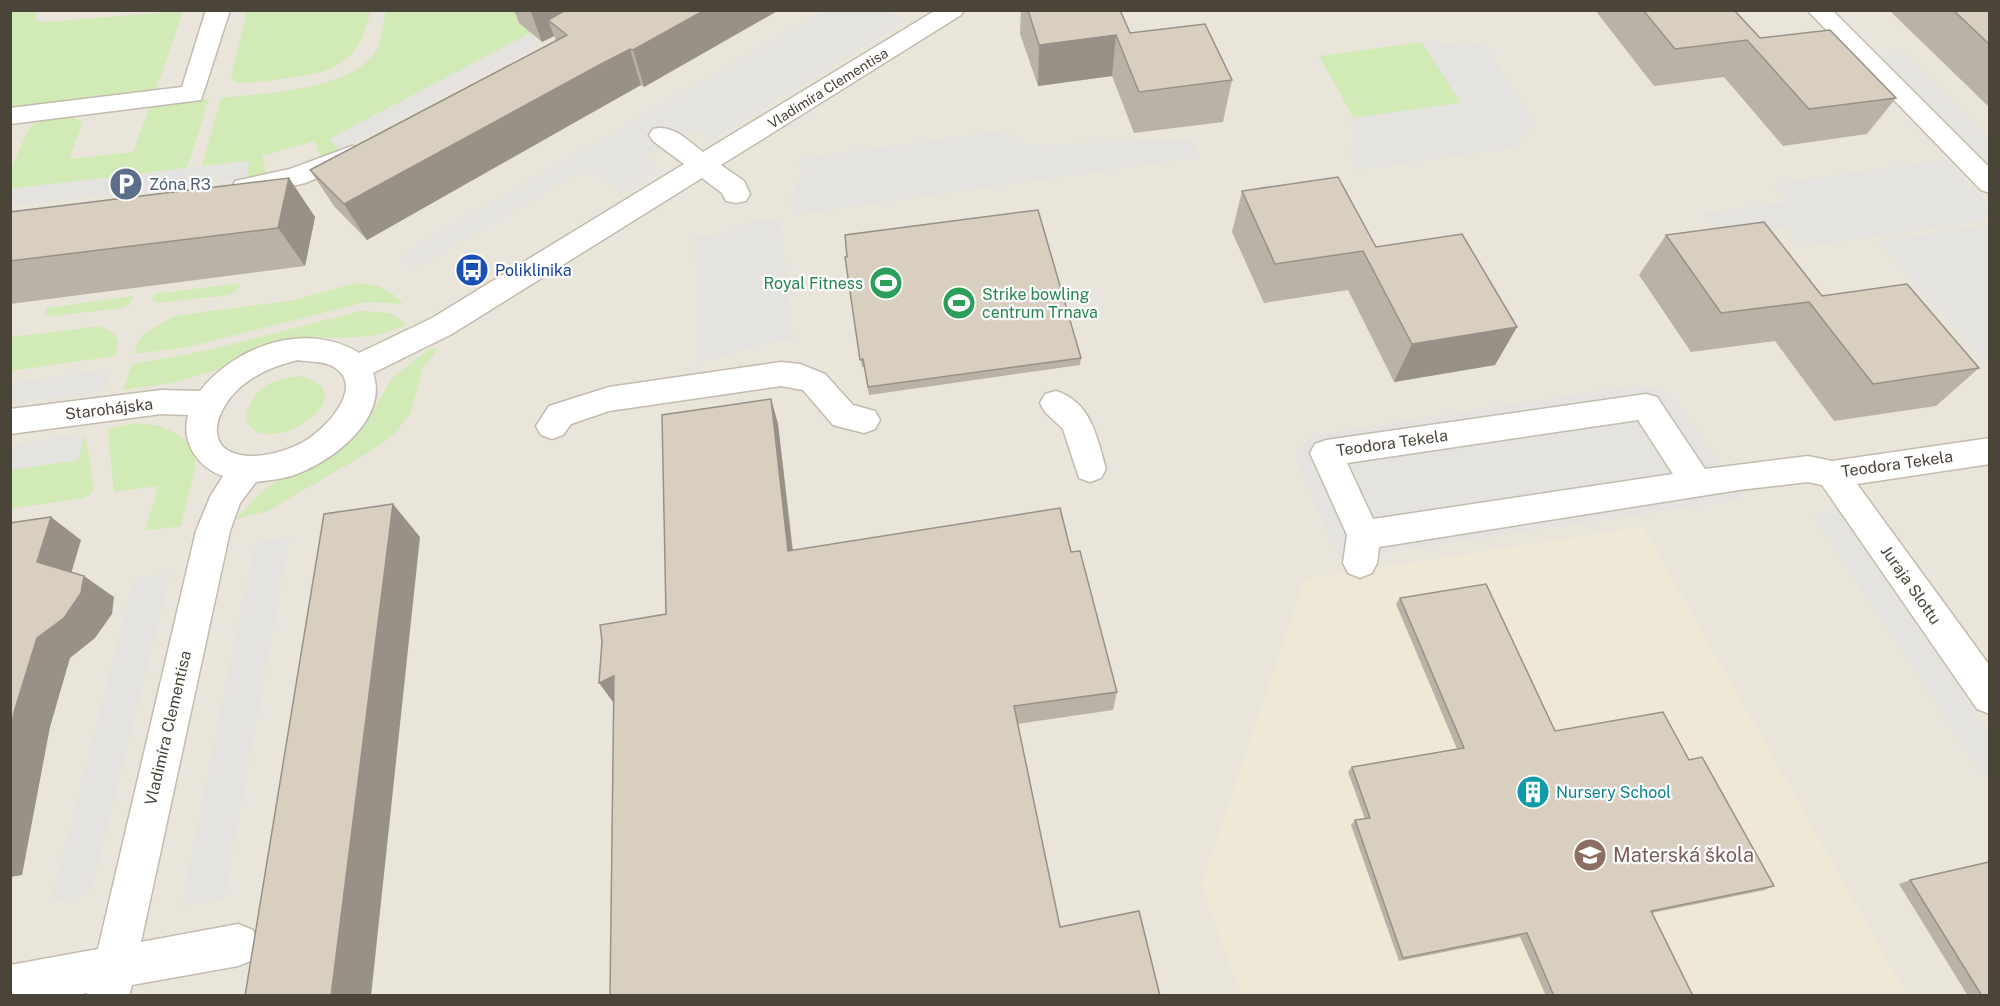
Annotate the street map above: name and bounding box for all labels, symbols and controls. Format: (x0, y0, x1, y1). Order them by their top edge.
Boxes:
street label: Vladimíra Clementisa (765, 45, 891, 131)
parking icon: Zóna R3 (108, 166, 144, 202)
place label: Zóna R3 (149, 175, 211, 194)
bus stop icon: Poliklinika (454, 252, 490, 288)
place label: Poliklinika (495, 261, 572, 280)
sports icon: Royal Fitness (868, 265, 904, 301)
place label: Royal Fitness (763, 274, 863, 293)
sports icon: Strike bowling centrum Trnava (941, 285, 977, 321)
place label: Strike bowling centrum Trnava (982, 285, 1098, 322)
street label: Starohájska (64, 394, 154, 424)
street label: Teodora Tekela (1335, 426, 1449, 460)
street label: Teodora Tekela (1840, 447, 1954, 481)
street label: Juraja Slottu (1877, 542, 1945, 628)
street label: Vladimíra Clementisa (141, 649, 195, 807)
building icon: Nursery School (1515, 774, 1551, 810)
place label: Nursery School (1556, 783, 1671, 802)
school or university icon: Materská škola (1572, 837, 1608, 873)
place label: Materská škola (1613, 843, 1754, 867)

